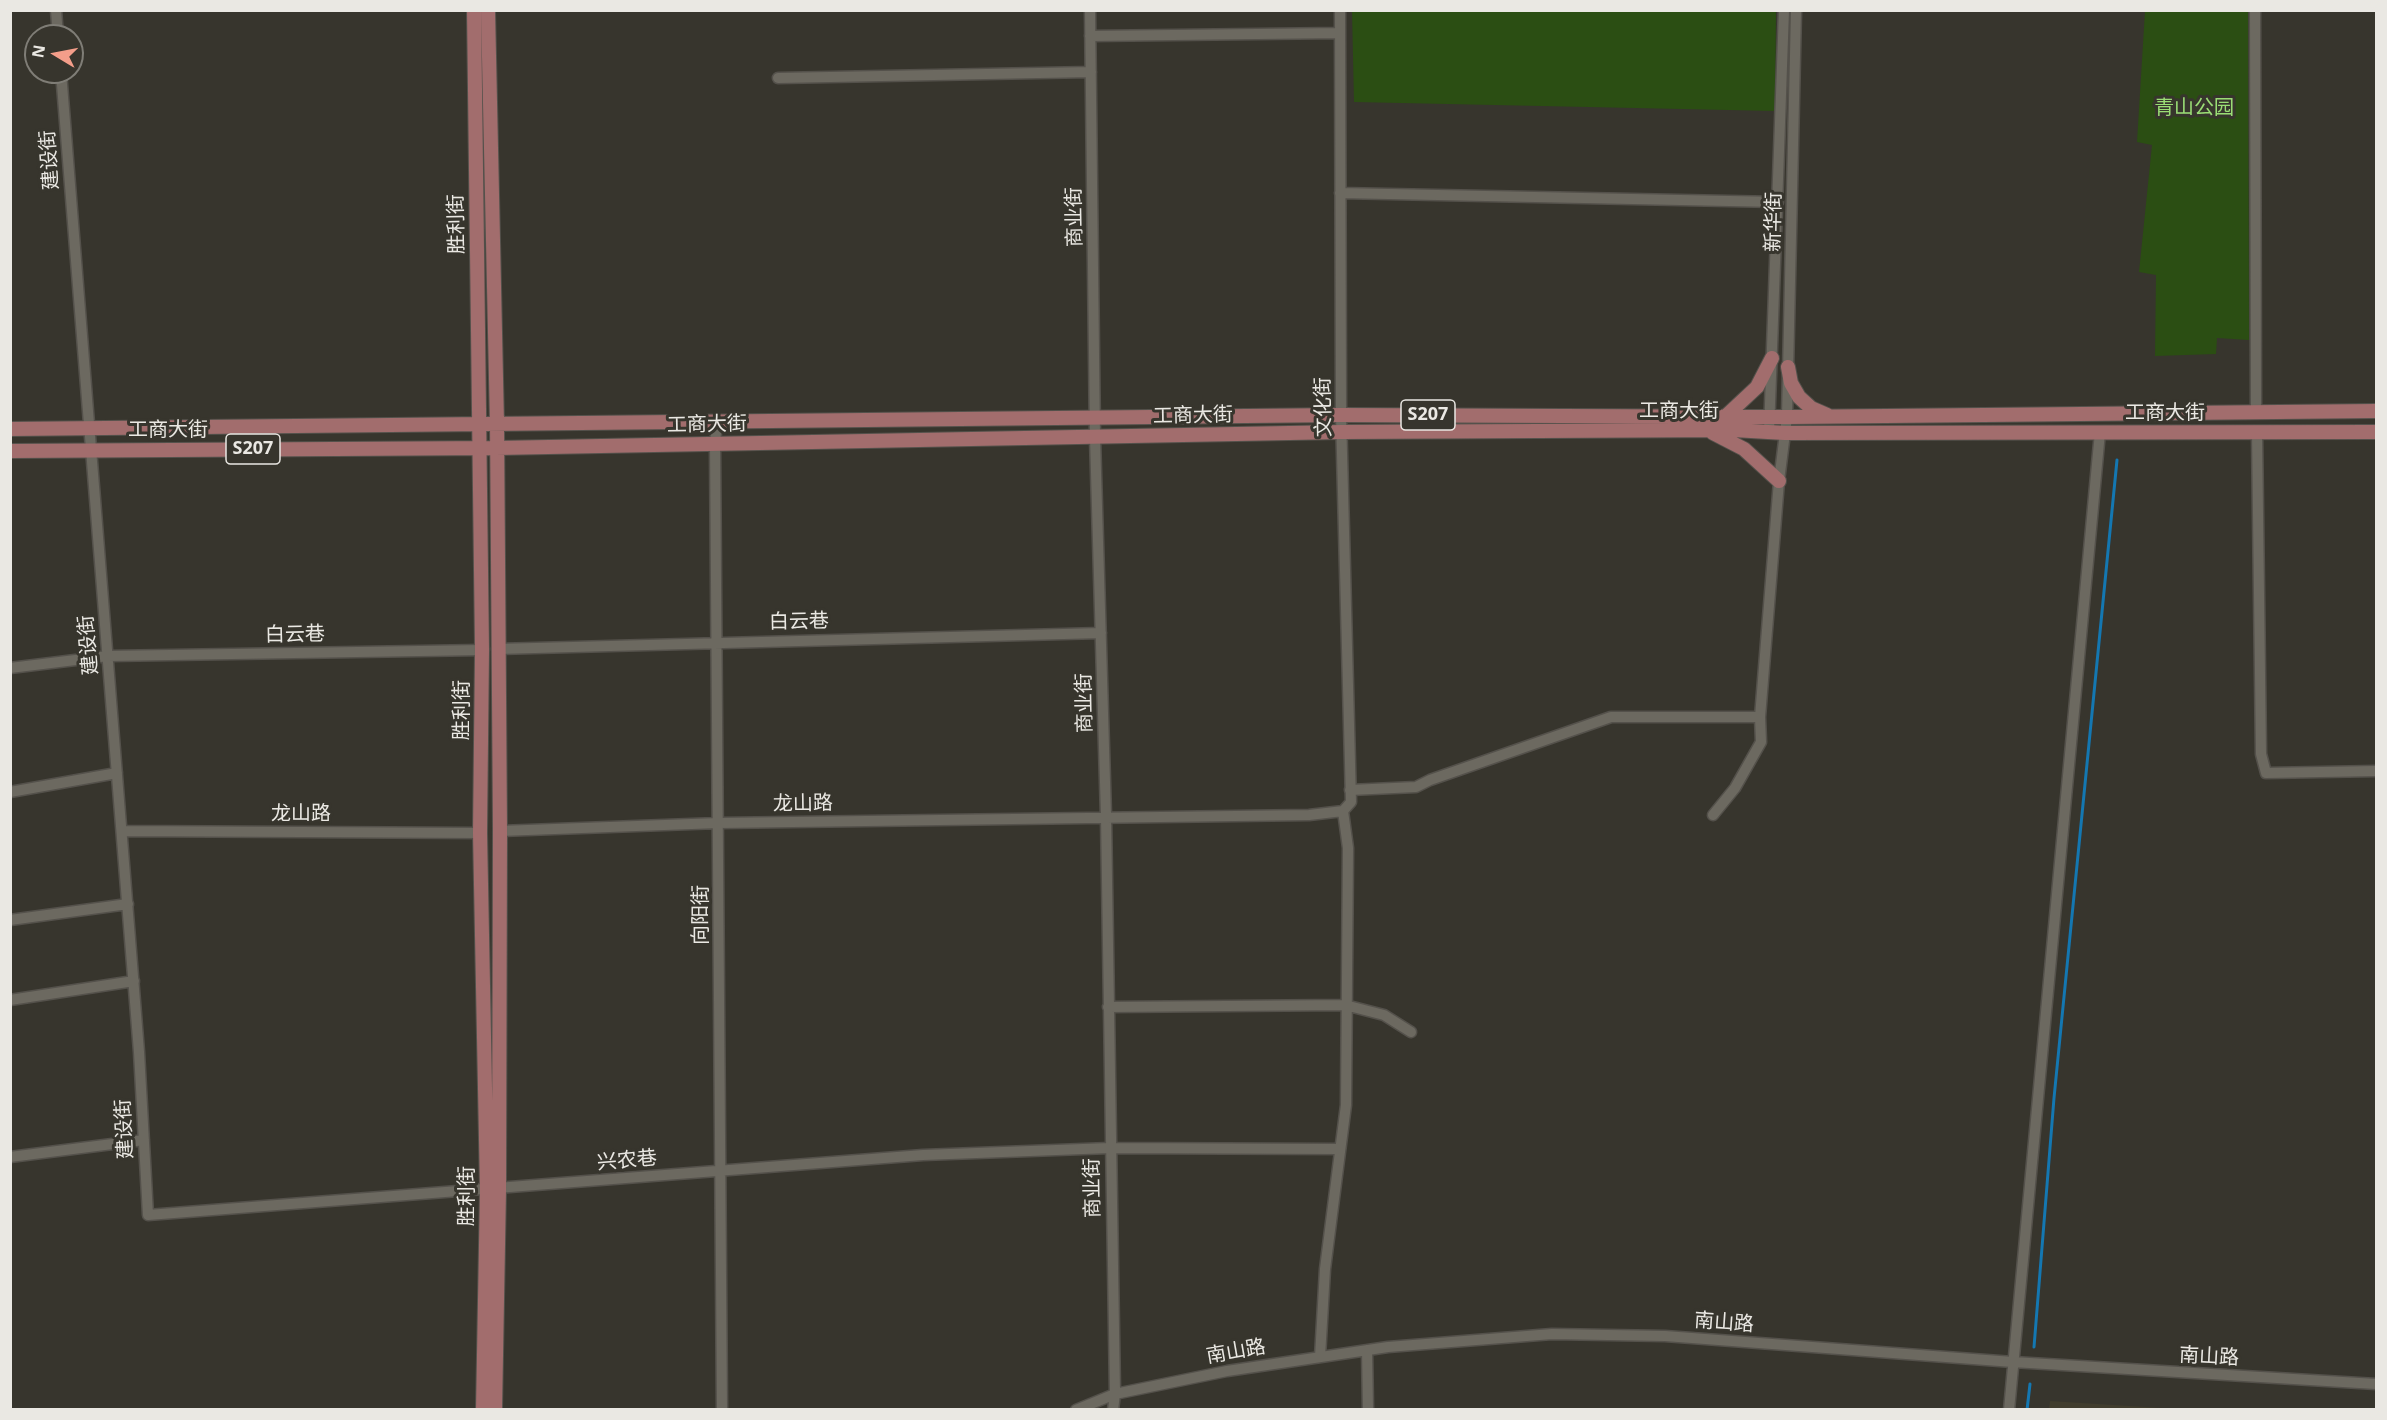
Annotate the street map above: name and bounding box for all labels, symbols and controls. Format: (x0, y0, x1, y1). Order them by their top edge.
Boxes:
north arrow (24, 24, 84, 84)
text: N (26, 43, 50, 60)
park label: 青山公园 (2154, 96, 2234, 120)
street label: 建设街 (36, 129, 64, 191)
street label: 商业街 (1062, 187, 1088, 247)
street label: 新华街 (1761, 192, 1787, 252)
street label: 胜利街 (444, 194, 470, 254)
street label: 文化街 (1311, 377, 1337, 437)
street label: 工商大街 (1639, 399, 1719, 423)
road number: S207 (1401, 400, 1455, 430)
street label: 工商大街 (2125, 401, 2205, 425)
street label: 工商大街 (1153, 403, 1233, 429)
street label: 工商大街 (667, 412, 747, 438)
street label: 工商大街 (128, 418, 208, 442)
road number: S207 (226, 434, 280, 464)
street label: 白云巷 (769, 609, 829, 635)
street label: 建设街 (74, 614, 104, 676)
street label: 白云巷 (265, 622, 325, 648)
street label: 商业街 (1072, 673, 1098, 733)
street label: 胜利街 (450, 680, 474, 740)
street label: 龙山路 (773, 791, 833, 817)
street label: 龙山路 (271, 802, 331, 826)
street label: 向阳街 (689, 885, 713, 945)
street label: 建设街 (111, 1098, 139, 1160)
street label: 兴农巷 (596, 1146, 658, 1176)
street label: 商业街 (1080, 1158, 1106, 1218)
street label: 胜利街 (455, 1166, 479, 1226)
street label: 南山路 (1693, 1309, 1755, 1337)
street label: 南山路 (1204, 1335, 1268, 1369)
street label: 南山路 (2178, 1343, 2240, 1371)

